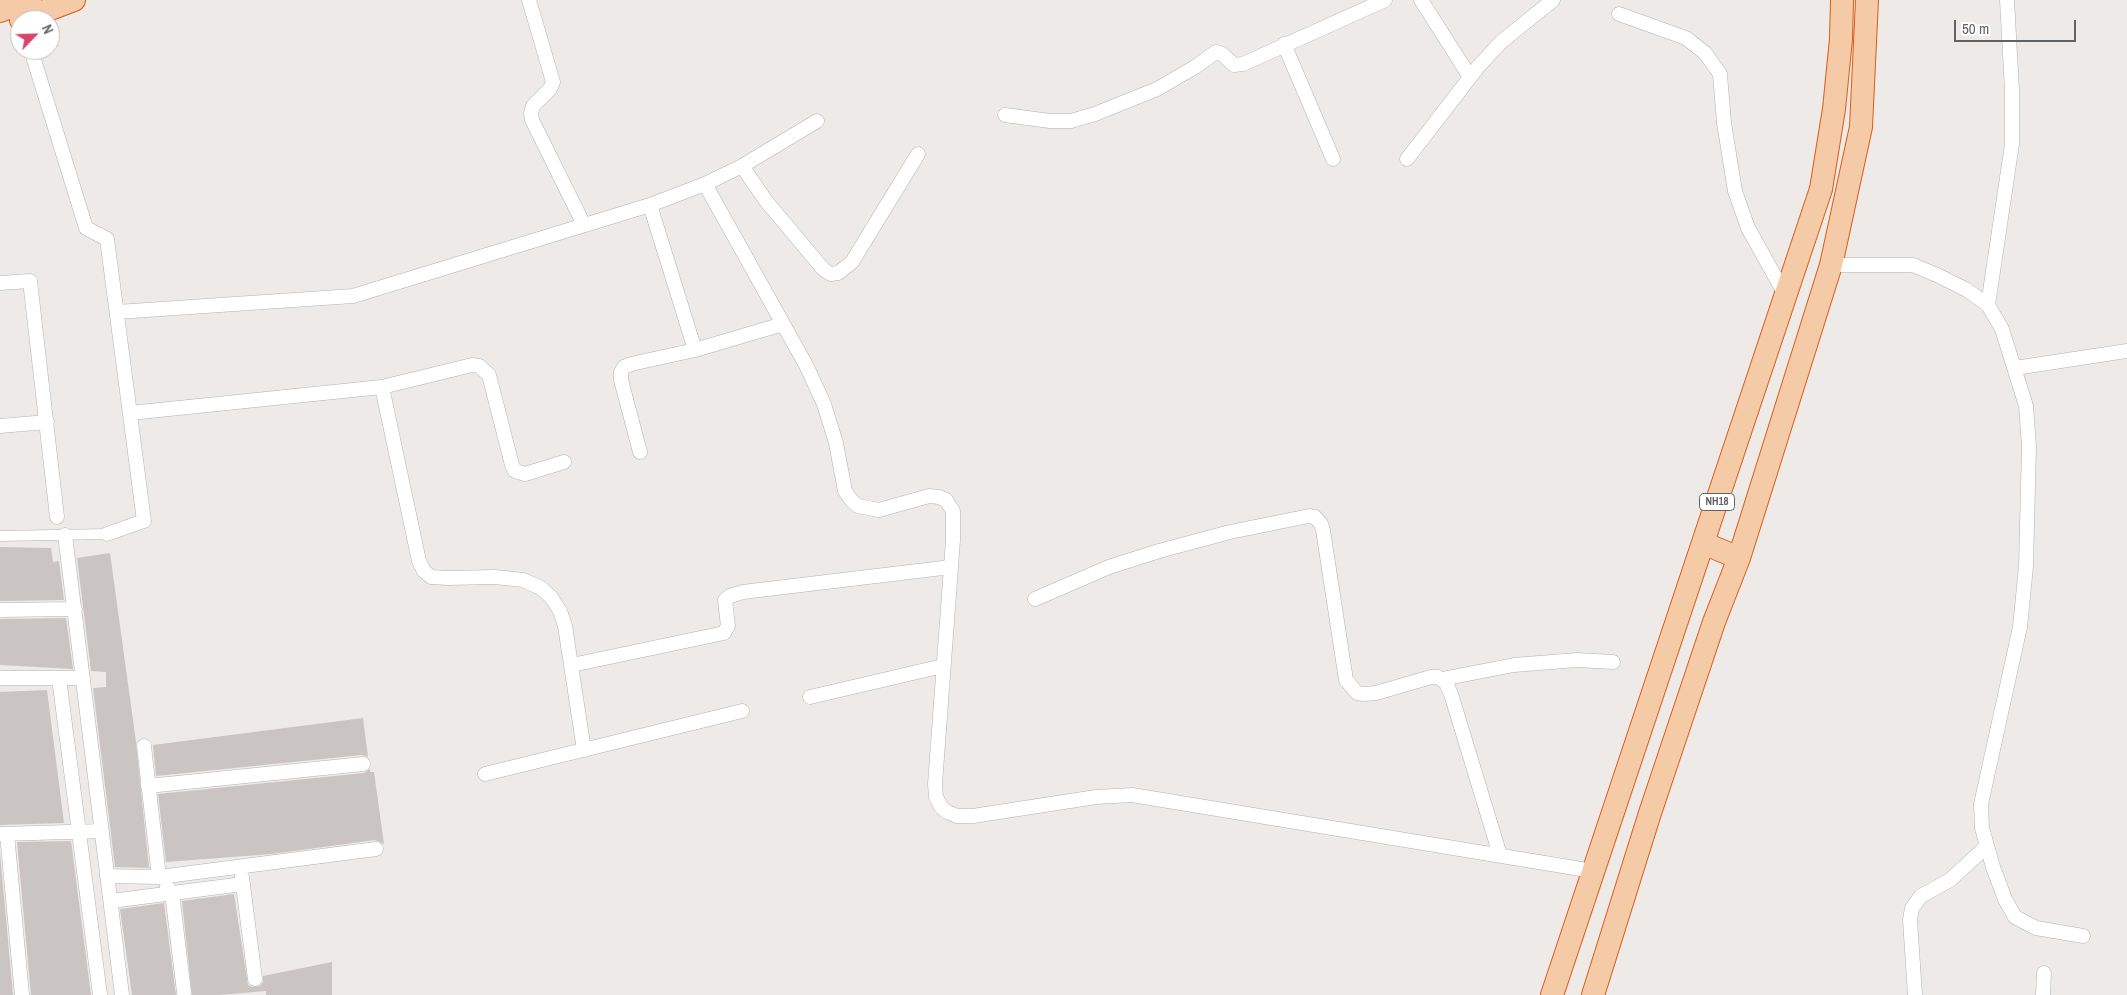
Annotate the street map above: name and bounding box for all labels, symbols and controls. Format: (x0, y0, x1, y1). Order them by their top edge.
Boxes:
north arrow (10, 10, 60, 60)
scale bar (1957, 10, 2080, 42)
text: 50 m (1962, 18, 1989, 39)
text: N (38, 22, 58, 37)
road number: NH18 (1700, 494, 1734, 511)

